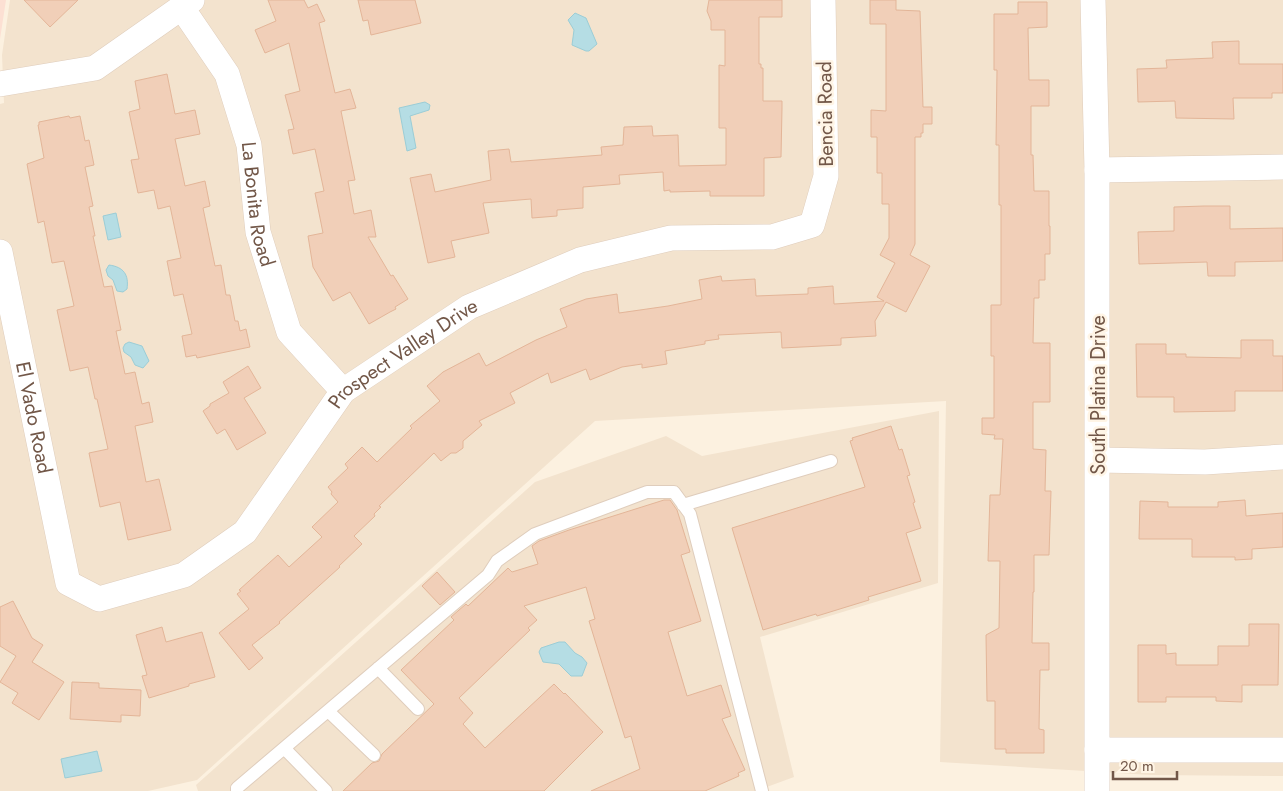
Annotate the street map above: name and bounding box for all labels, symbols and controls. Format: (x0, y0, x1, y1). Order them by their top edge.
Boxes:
street label: Bencia Road (810, 61, 841, 167)
street label: La Bonita Road (234, 140, 282, 270)
street label: Prospect Valley Drive (321, 291, 482, 415)
street label: South Platina Drive (1084, 315, 1113, 475)
street label: El Vado Road (8, 359, 59, 476)
scale bar (1113, 748, 1177, 780)
text: 20 m (1120, 755, 1154, 777)

